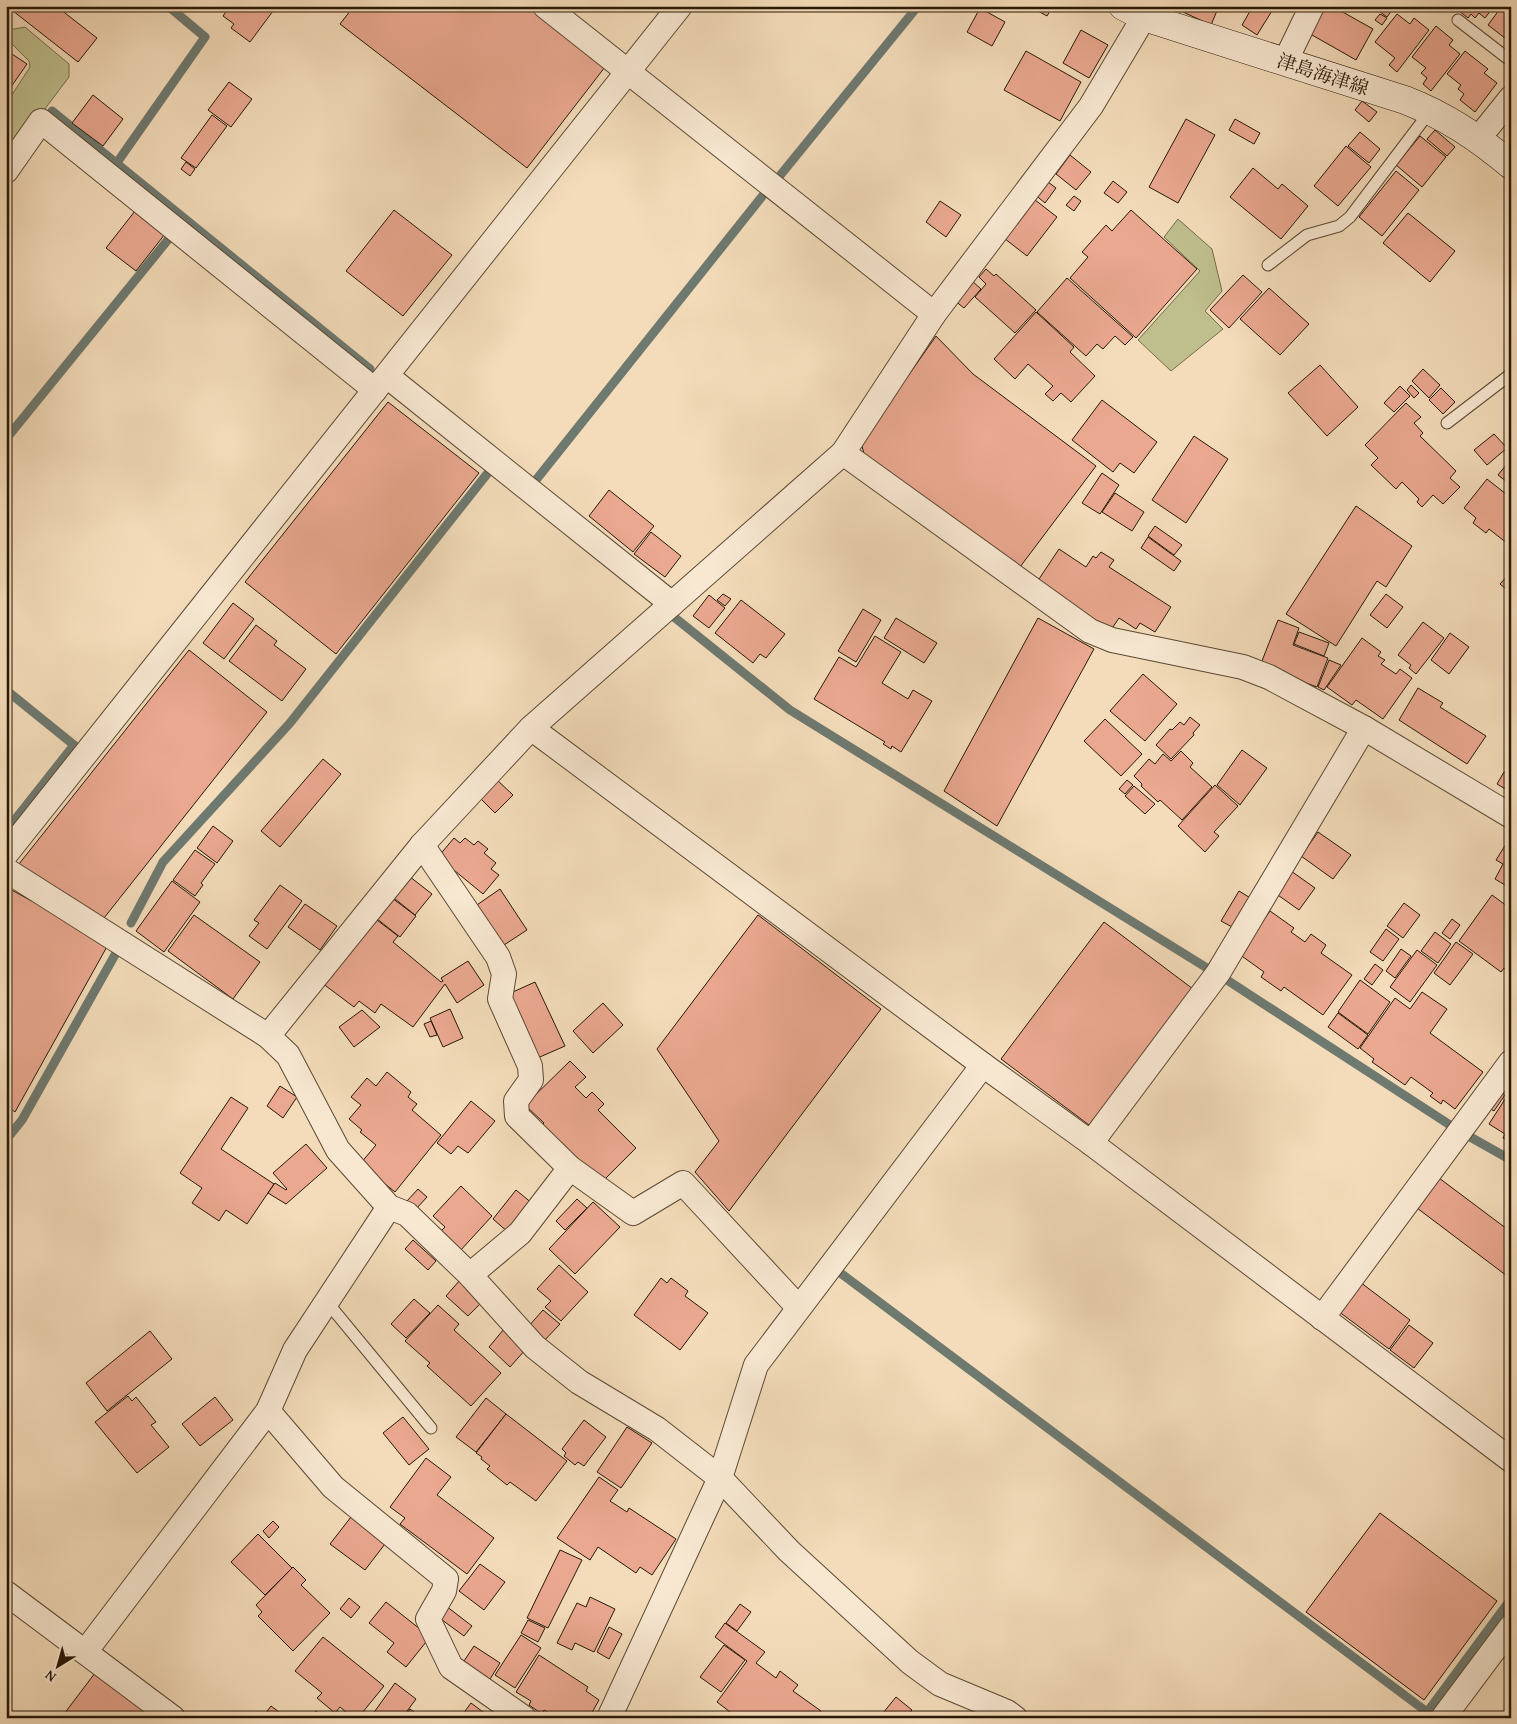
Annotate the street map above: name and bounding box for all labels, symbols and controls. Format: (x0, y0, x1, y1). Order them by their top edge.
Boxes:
street label: 津島海津線 (1273, 46, 1373, 102)
north arrow (32, 1642, 82, 1692)
text: N (40, 1665, 60, 1687)

